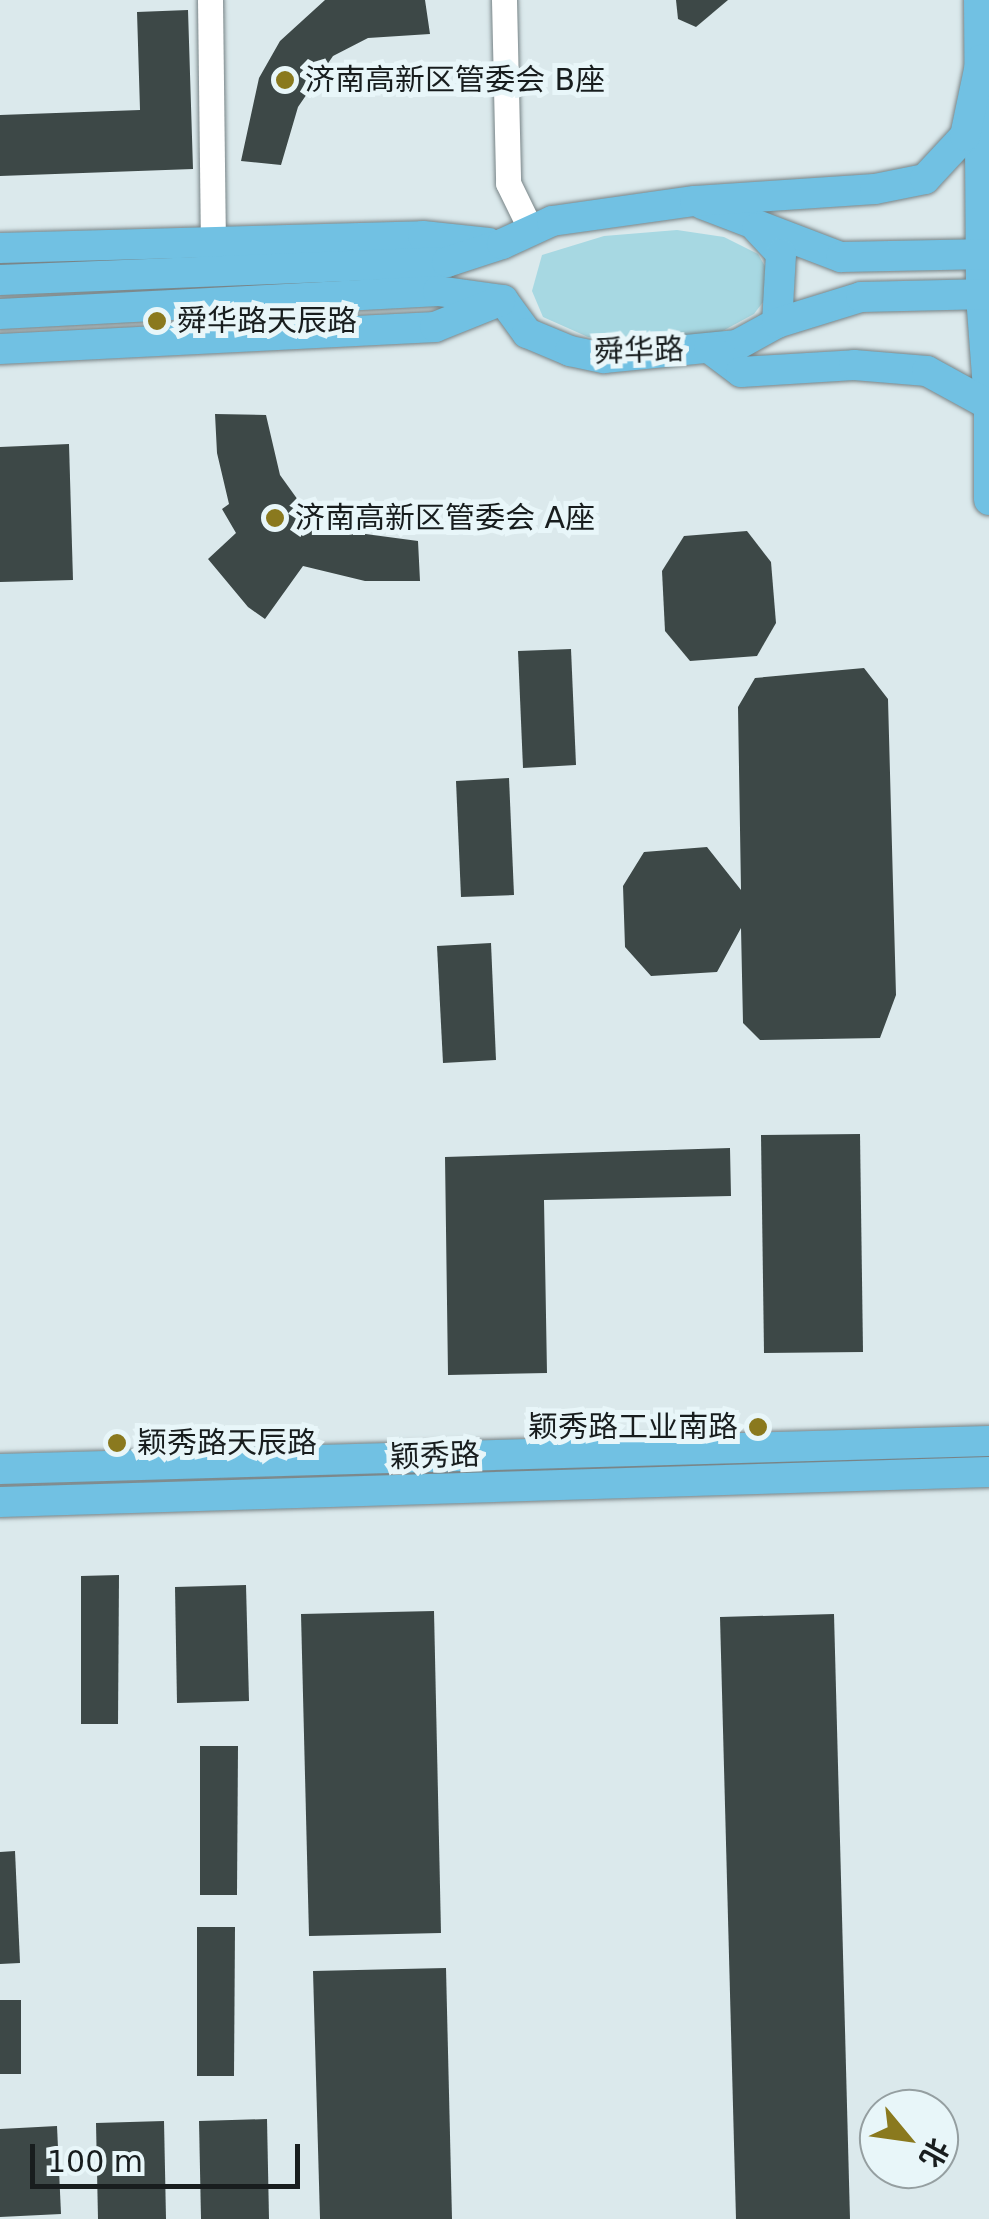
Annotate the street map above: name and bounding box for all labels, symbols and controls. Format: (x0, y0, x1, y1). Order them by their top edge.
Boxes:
place label: 济南高新区管委会 B座 (305, 62, 605, 98)
marker: 济南高新区管委会 B座 (274, 69, 296, 91)
place label: 舜华路天辰路 (177, 303, 357, 339)
marker: 舜华路天辰路 (146, 310, 168, 332)
street label: 舜华路 (593, 331, 685, 371)
place label: 济南高新区管委会 A座 (295, 500, 595, 536)
marker: 济南高新区管委会 A座 (264, 507, 286, 529)
place label: 颖秀路工业南路 (528, 1409, 738, 1445)
marker: 颖秀路工业南路 (747, 1416, 769, 1438)
place label: 颖秀路天辰路 (137, 1425, 317, 1461)
marker: 颖秀路天辰路 (106, 1432, 128, 1454)
street label: 颖秀路 (389, 1436, 481, 1476)
north arrow (859, 2089, 959, 2189)
scale bar (35, 2124, 305, 2186)
text: 北 (913, 2133, 955, 2173)
text: 100 m (47, 2144, 143, 2179)

